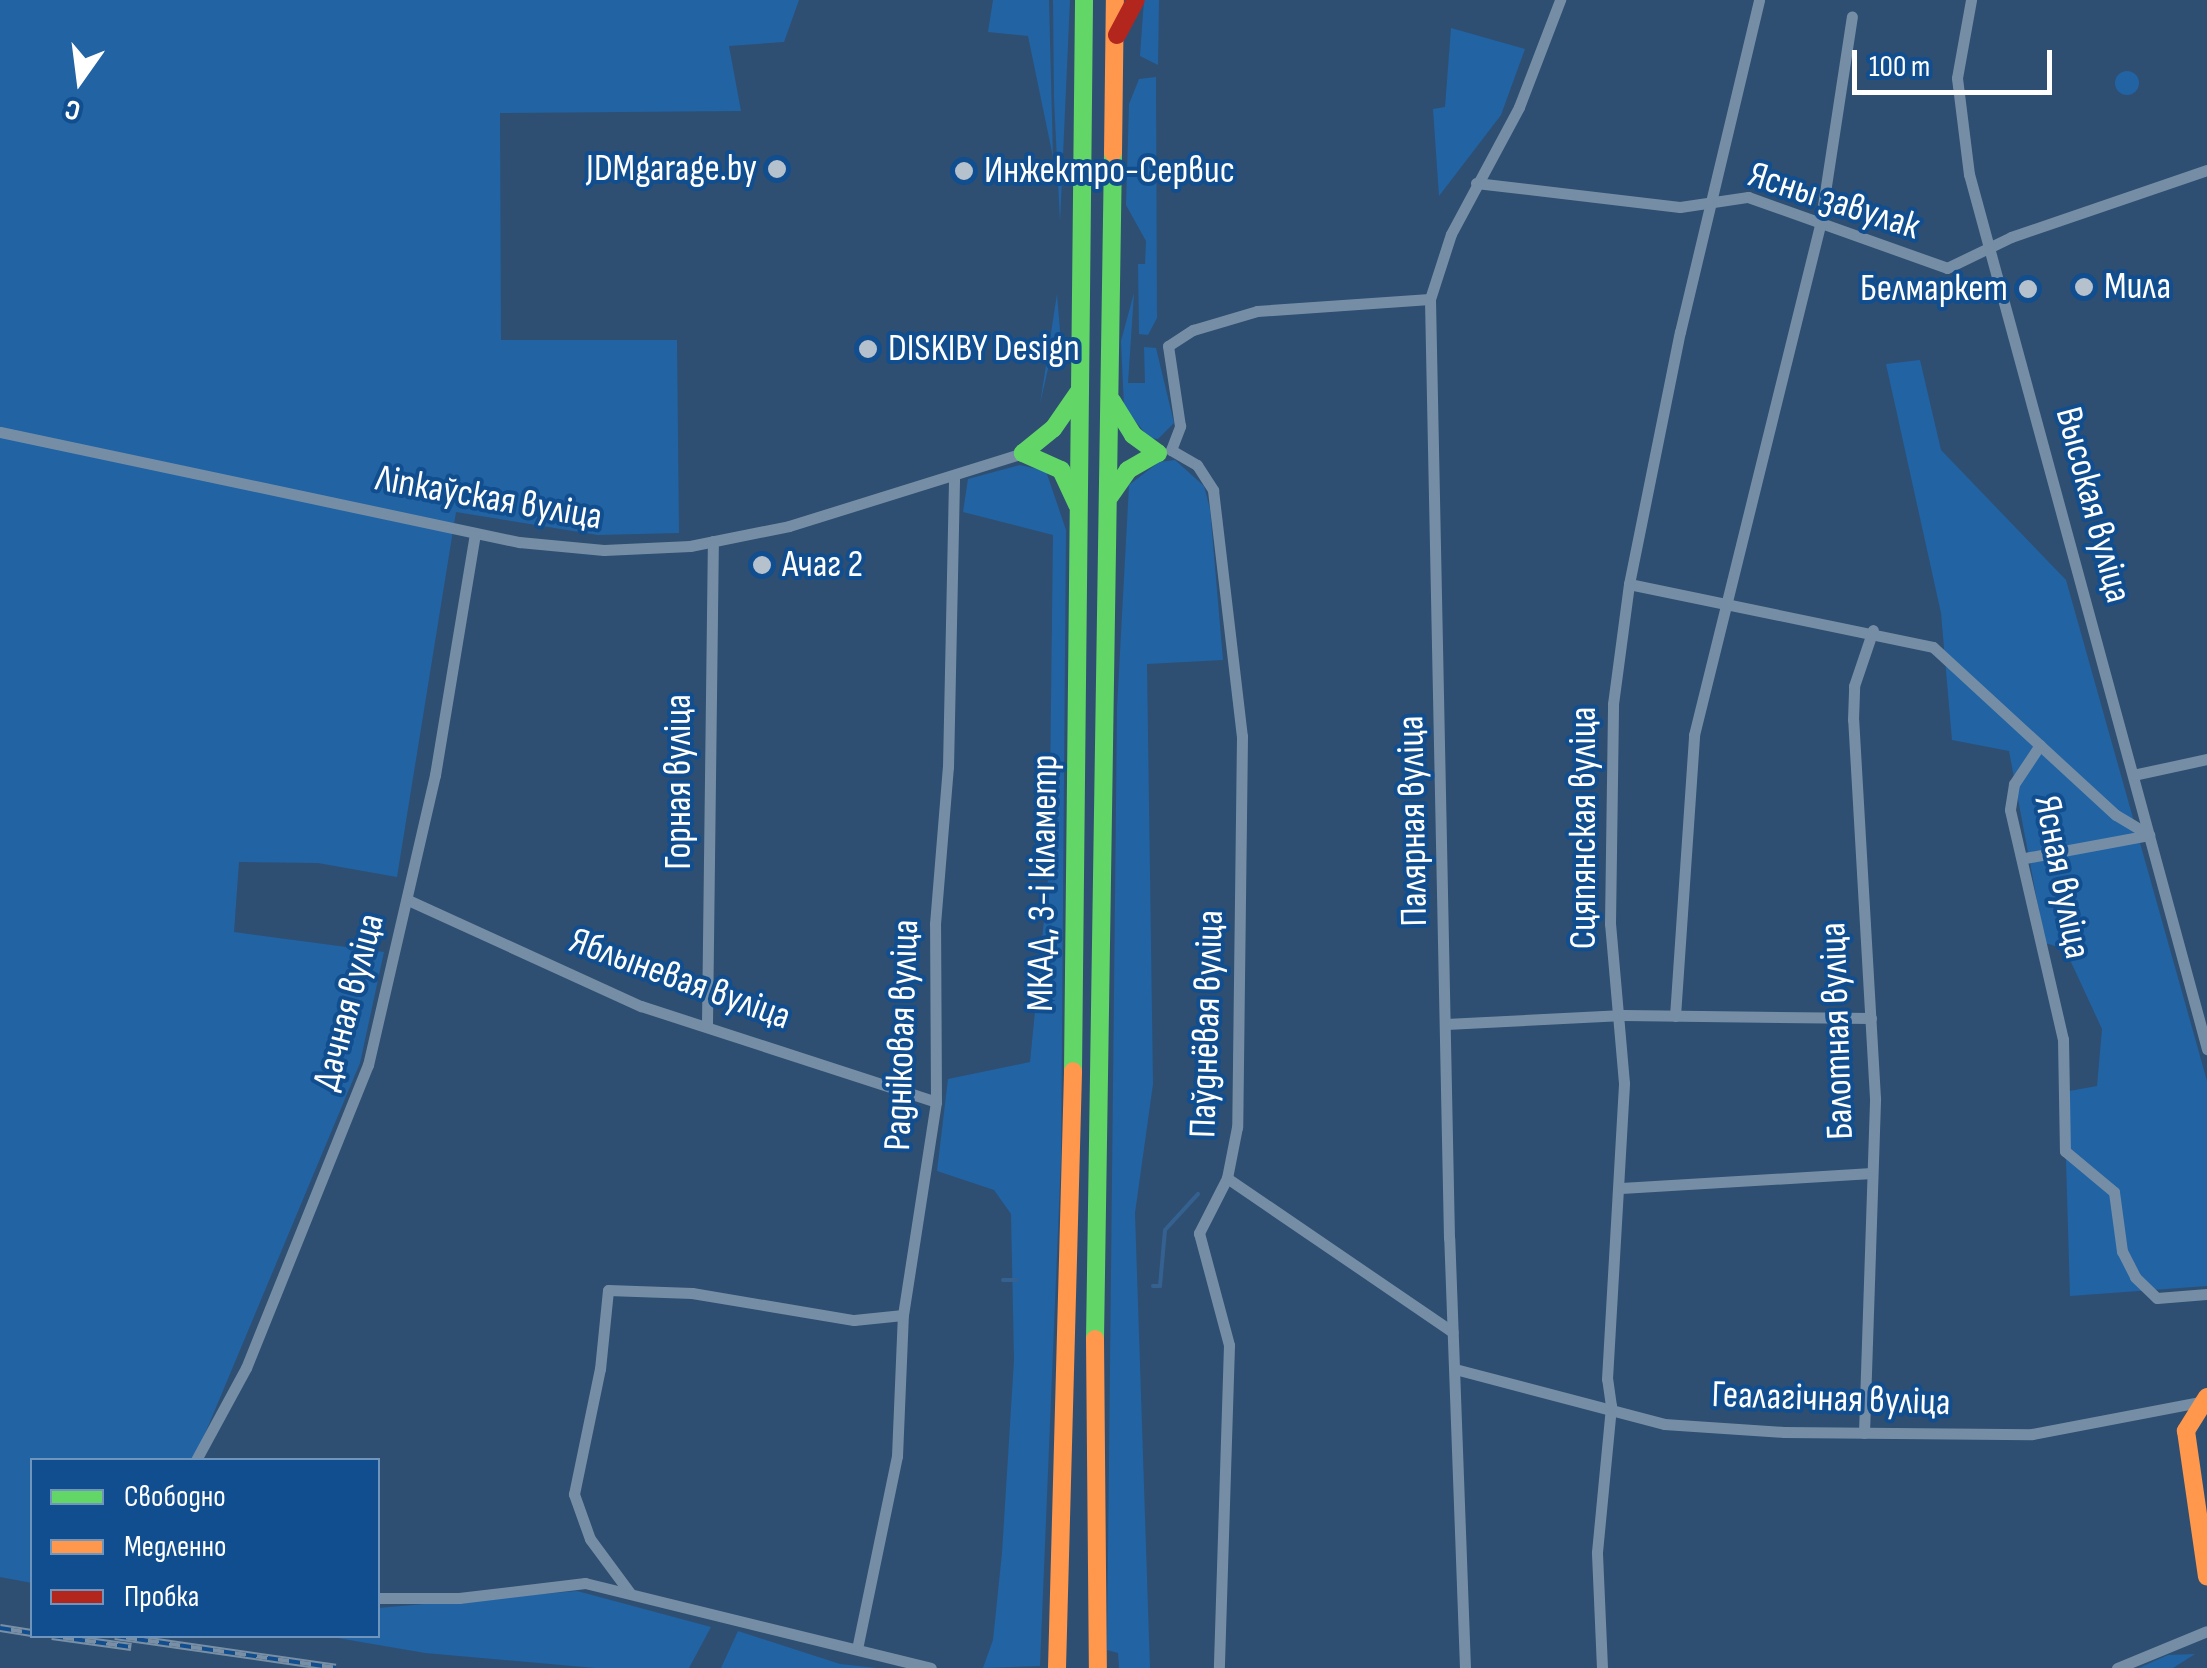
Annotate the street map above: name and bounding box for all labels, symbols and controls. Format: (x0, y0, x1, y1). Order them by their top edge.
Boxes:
north arrow (30, 30, 130, 130)
scale bar (1857, 30, 2057, 92)
text: 100 m (1869, 49, 1930, 85)
text: С (62, 92, 84, 127)
place label: JDMgarage.by (586, 146, 757, 192)
place label: Инжектро-Сервис (984, 148, 1235, 194)
street label: Ясны завулак (1743, 152, 1925, 250)
marker: JDMgarage.by (766, 158, 788, 180)
marker: Инжектро-Сервис (953, 160, 975, 182)
place label: Мила (2104, 264, 2171, 310)
place label: Белмаркет (1860, 266, 2008, 312)
marker: Мила (2073, 276, 2095, 298)
marker: Белмаркет (2017, 278, 2039, 300)
place label: DISKIBY Design (888, 326, 1080, 372)
marker: DISKIBY Design (857, 338, 879, 360)
street label: Высокая вуліца (2045, 402, 2141, 608)
street label: Ліпкаўская вуліца (372, 456, 606, 540)
place label: Ачаг 2 (782, 542, 863, 588)
marker: Ачаг 2 (751, 554, 773, 576)
street label: Горная вуліца (656, 694, 702, 870)
street label: Сцяпянская вуліца (1561, 707, 1607, 949)
street label: Палярная вуліца (1388, 715, 1438, 927)
street label: МКАД, 3-і кіламетр (1018, 754, 1068, 1012)
street label: Ясная вуліца (2024, 792, 2100, 962)
street label: Дачная вуліца (304, 909, 394, 1095)
street label: Паўднёвая вуліца (1180, 909, 1234, 1139)
street label: Яблыневая вуліца (563, 918, 797, 1040)
street label: Радніковая вуліца (875, 919, 929, 1151)
street label: Балотная вуліца (1810, 922, 1864, 1140)
street label: Геалагічная вуліца (1711, 1372, 1951, 1426)
legend (30, 1458, 380, 1638)
text: Свободно (124, 1479, 226, 1515)
text: Медленно (124, 1529, 226, 1565)
text: Пробка (124, 1579, 199, 1615)

